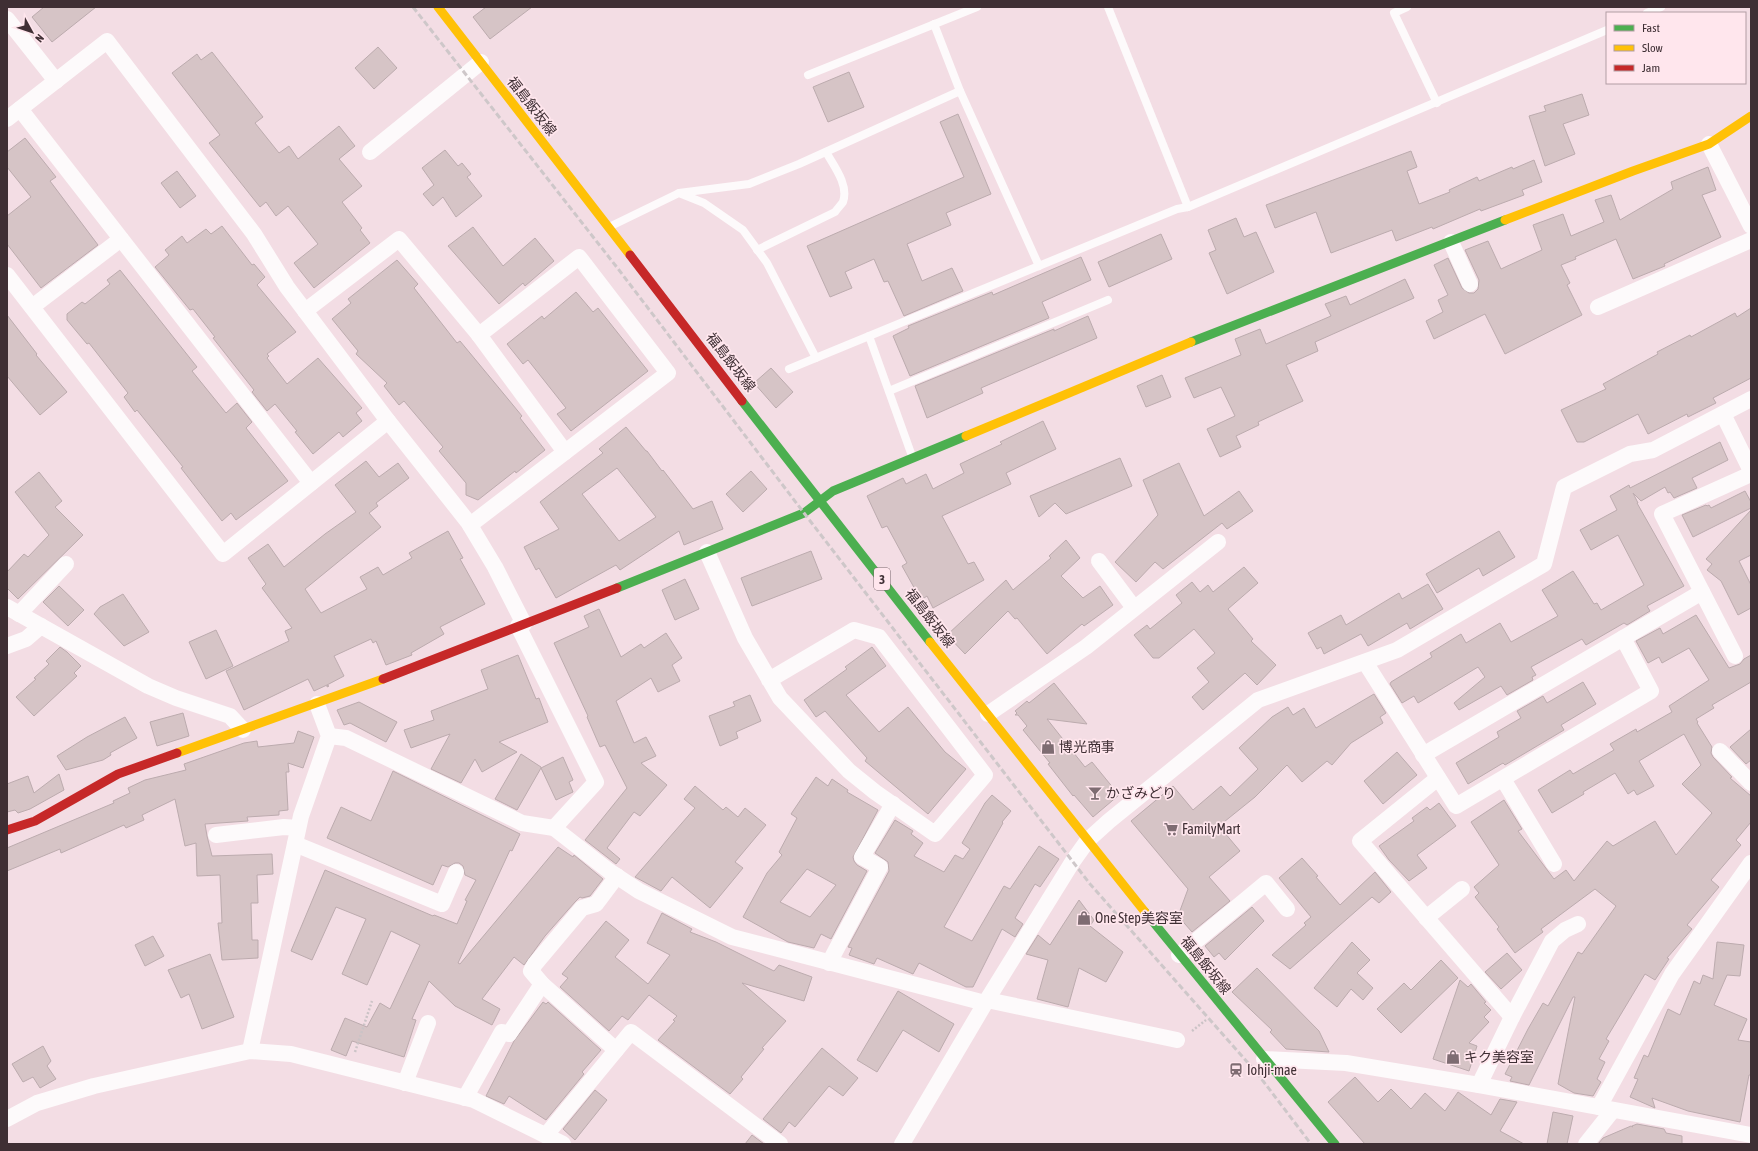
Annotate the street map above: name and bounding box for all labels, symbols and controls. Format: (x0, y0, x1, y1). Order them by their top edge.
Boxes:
north arrow (12, 12, 52, 52)
legend (1606, 12, 1746, 84)
text: Fast (1642, 21, 1660, 35)
text: N (33, 32, 46, 45)
text: Slow (1642, 41, 1663, 55)
text: Jam (1642, 61, 1660, 75)
street label: 福島飯坂線 (504, 73, 560, 139)
street label: 福島飯坂線 (703, 329, 759, 395)
road number: 3 (874, 568, 890, 590)
street label: 福島飯坂線 (902, 585, 958, 651)
shop icon: 博光商事 (1040, 739, 1056, 755)
place label: 博光商事 (1059, 739, 1115, 755)
bar icon: かざみどり (1087, 785, 1103, 801)
place label: かざみどり (1106, 785, 1176, 801)
supermarket icon: FamilyMart (1163, 821, 1179, 837)
place label: FamilyMart (1182, 821, 1240, 837)
shop icon: One Step美容室 (1076, 910, 1092, 926)
place label: One Step美容室 (1095, 910, 1183, 926)
street label: 福島飯坂線 (1178, 933, 1234, 997)
shop icon: キク美容室 (1445, 1049, 1461, 1065)
place label: キク美容室 (1464, 1049, 1534, 1065)
station icon: Iohji-mae (1228, 1062, 1244, 1078)
place label: Iohji-mae (1247, 1062, 1297, 1078)

